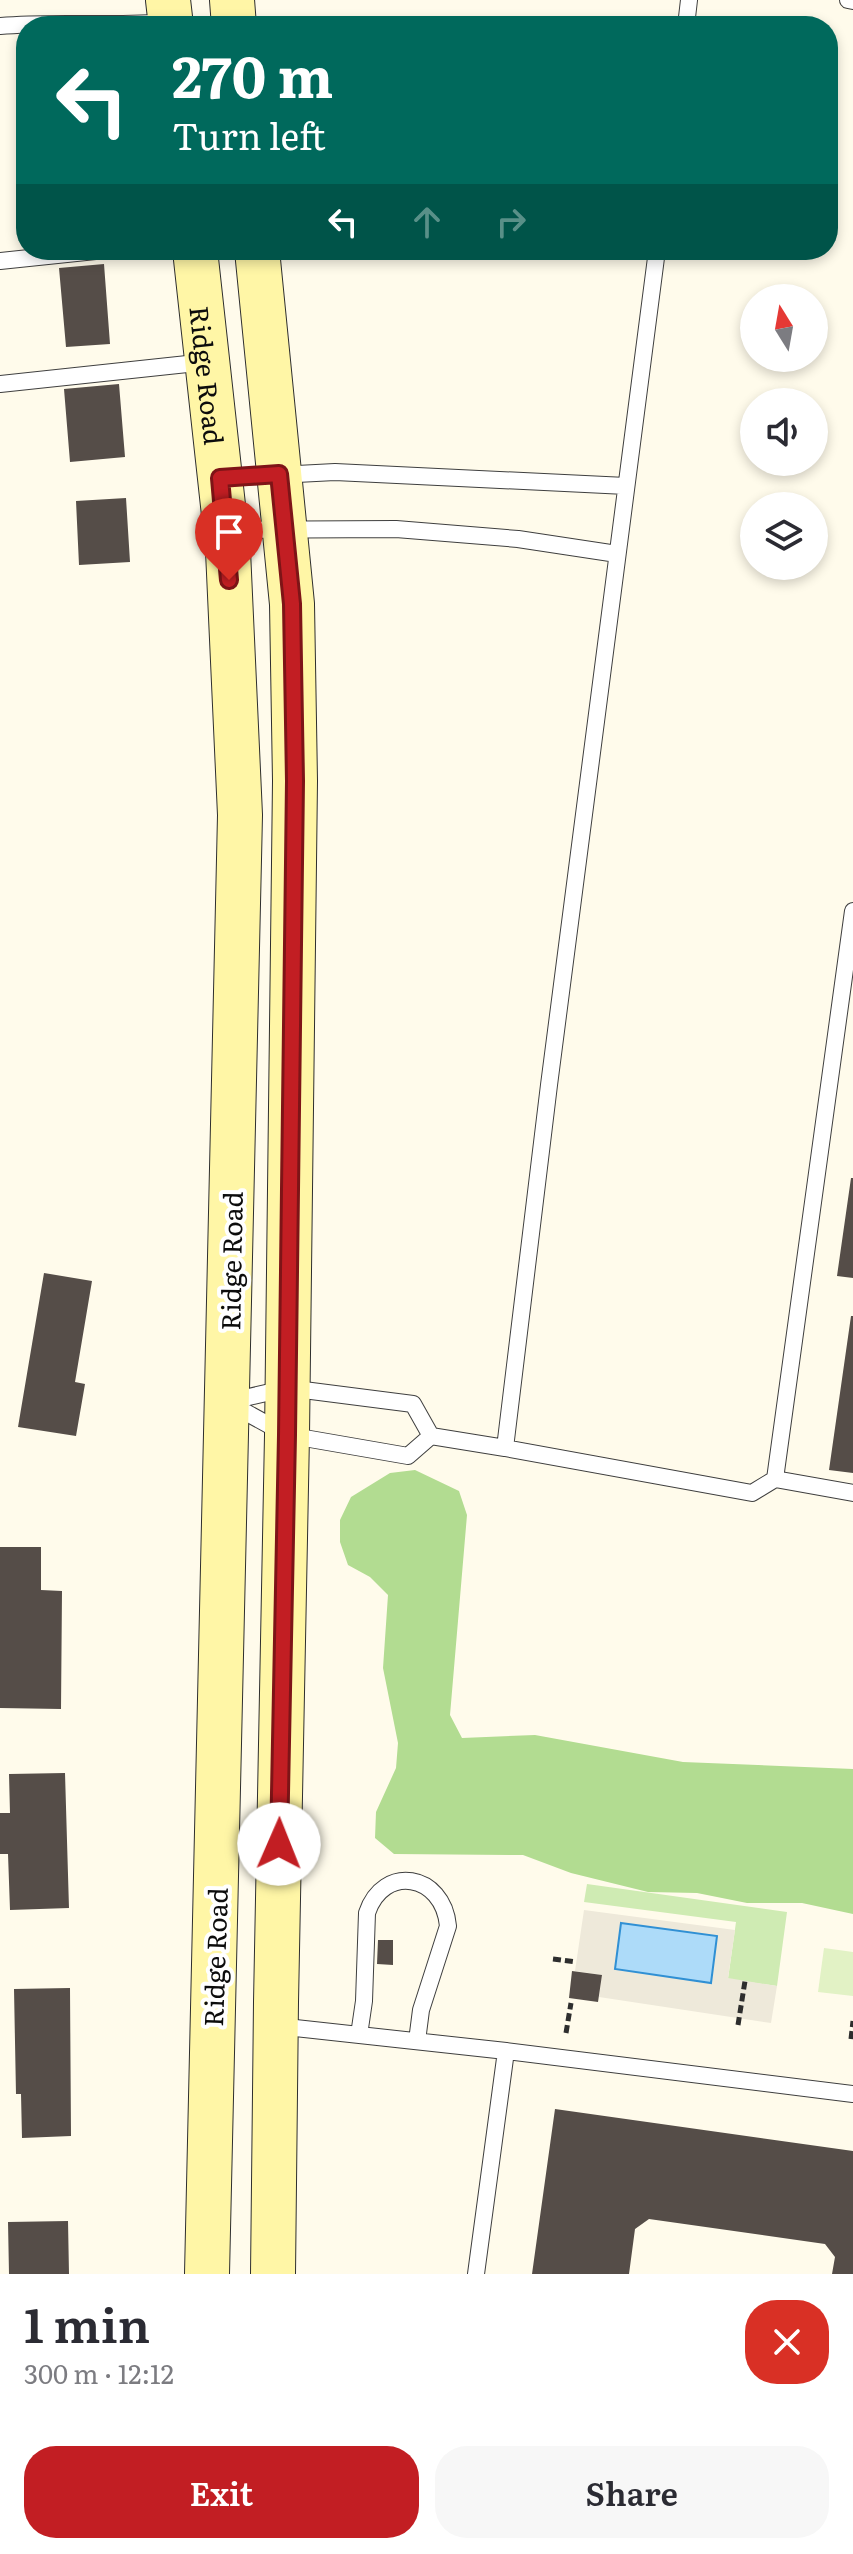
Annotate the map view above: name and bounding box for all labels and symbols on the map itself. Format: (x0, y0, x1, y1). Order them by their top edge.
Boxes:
north arrow (740, 284, 828, 372)
street label: Ridge Road (182, 304, 236, 447)
pin (195, 498, 263, 580)
street label: Ridge Road (209, 1191, 251, 1331)
position arrow (237, 1802, 321, 1886)
street label: Ridge Road (192, 1887, 236, 2027)

